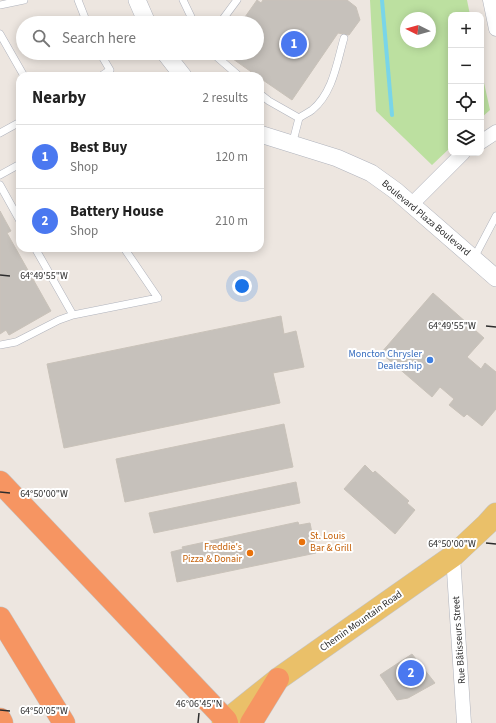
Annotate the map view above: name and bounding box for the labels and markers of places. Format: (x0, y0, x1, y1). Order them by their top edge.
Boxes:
pin: 1 (281, 29, 307, 59)
place label: Moncton Chrysler Dealership (349, 347, 423, 373)
marker: Moncton Chrysler Dealership (425, 355, 435, 365)
place label: St. Louis Bar & Grill (310, 529, 352, 555)
marker: St. Louis Bar & Grill (297, 537, 307, 547)
place label: Freddie's Pizza & Donair (182, 540, 243, 566)
marker: Freddie's Pizza & Donair (245, 548, 255, 558)
pin: 2 (398, 658, 424, 688)

